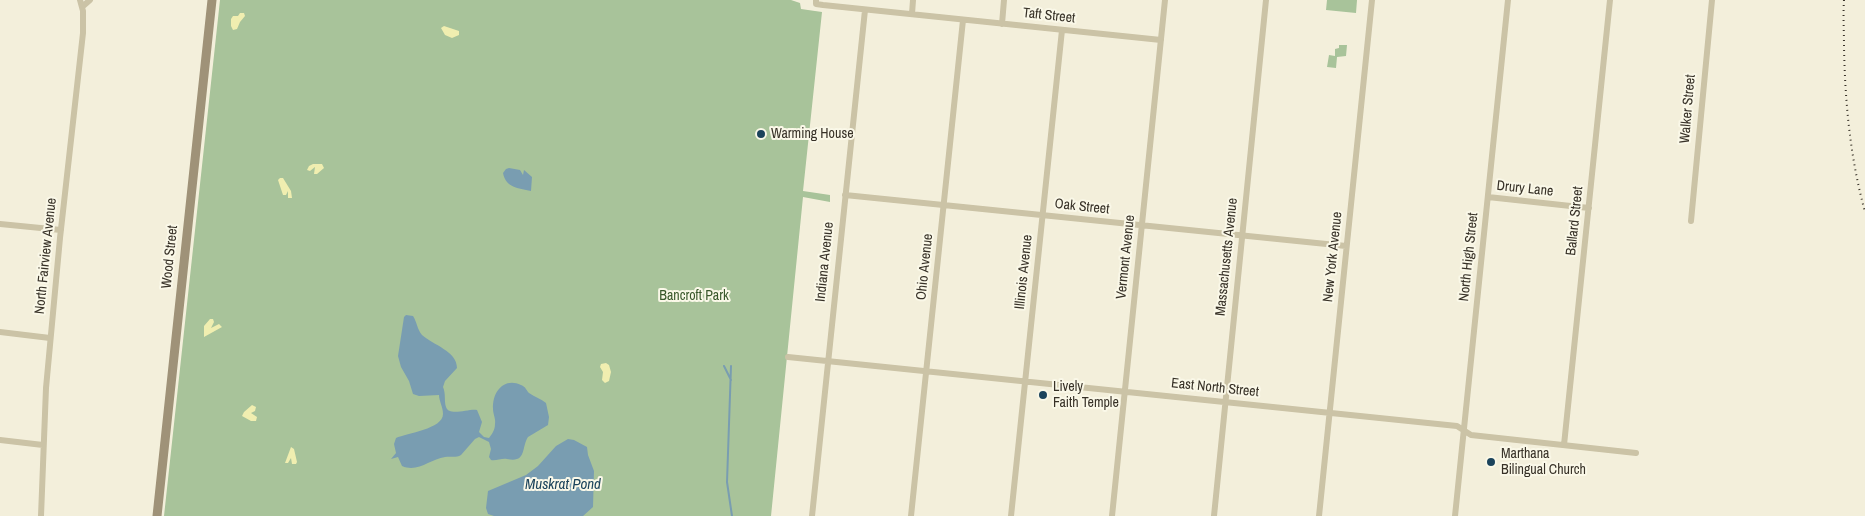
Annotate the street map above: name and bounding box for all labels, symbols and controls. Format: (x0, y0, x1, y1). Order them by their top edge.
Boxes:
street label: Taft Street (1022, 5, 1076, 27)
street label: Walker Street (1677, 74, 1699, 144)
place label: Warming House (771, 126, 854, 142)
marker: Warming House (755, 128, 767, 140)
street label: Drury Lane (1496, 178, 1554, 200)
street label: Ballard Street (1563, 186, 1587, 256)
street label: Oak Street (1054, 196, 1110, 218)
street label: North Fairview Avenue (32, 197, 60, 315)
street label: Massachusetts Avenue (1212, 197, 1242, 317)
street label: New York Avenue (1320, 211, 1346, 303)
street label: North High Street (1456, 212, 1482, 302)
street label: Vermont Avenue (1113, 214, 1139, 300)
street label: Indiana Avenue (812, 221, 838, 303)
street label: Wood Street (158, 224, 182, 290)
street label: Ohio Avenue (913, 233, 937, 301)
street label: Illinois Avenue (1012, 234, 1036, 310)
park label: Bancroft Park (659, 288, 729, 304)
street label: East North Street (1170, 375, 1260, 401)
place label: Lively Faith Temple (1053, 379, 1119, 412)
marker: Lively Faith Temple (1037, 389, 1049, 401)
place label: Marthana Bilingual Church (1501, 446, 1586, 478)
marker: Marthana Bilingual Church (1485, 456, 1497, 468)
water label: Muskrat Pond (525, 476, 601, 494)

